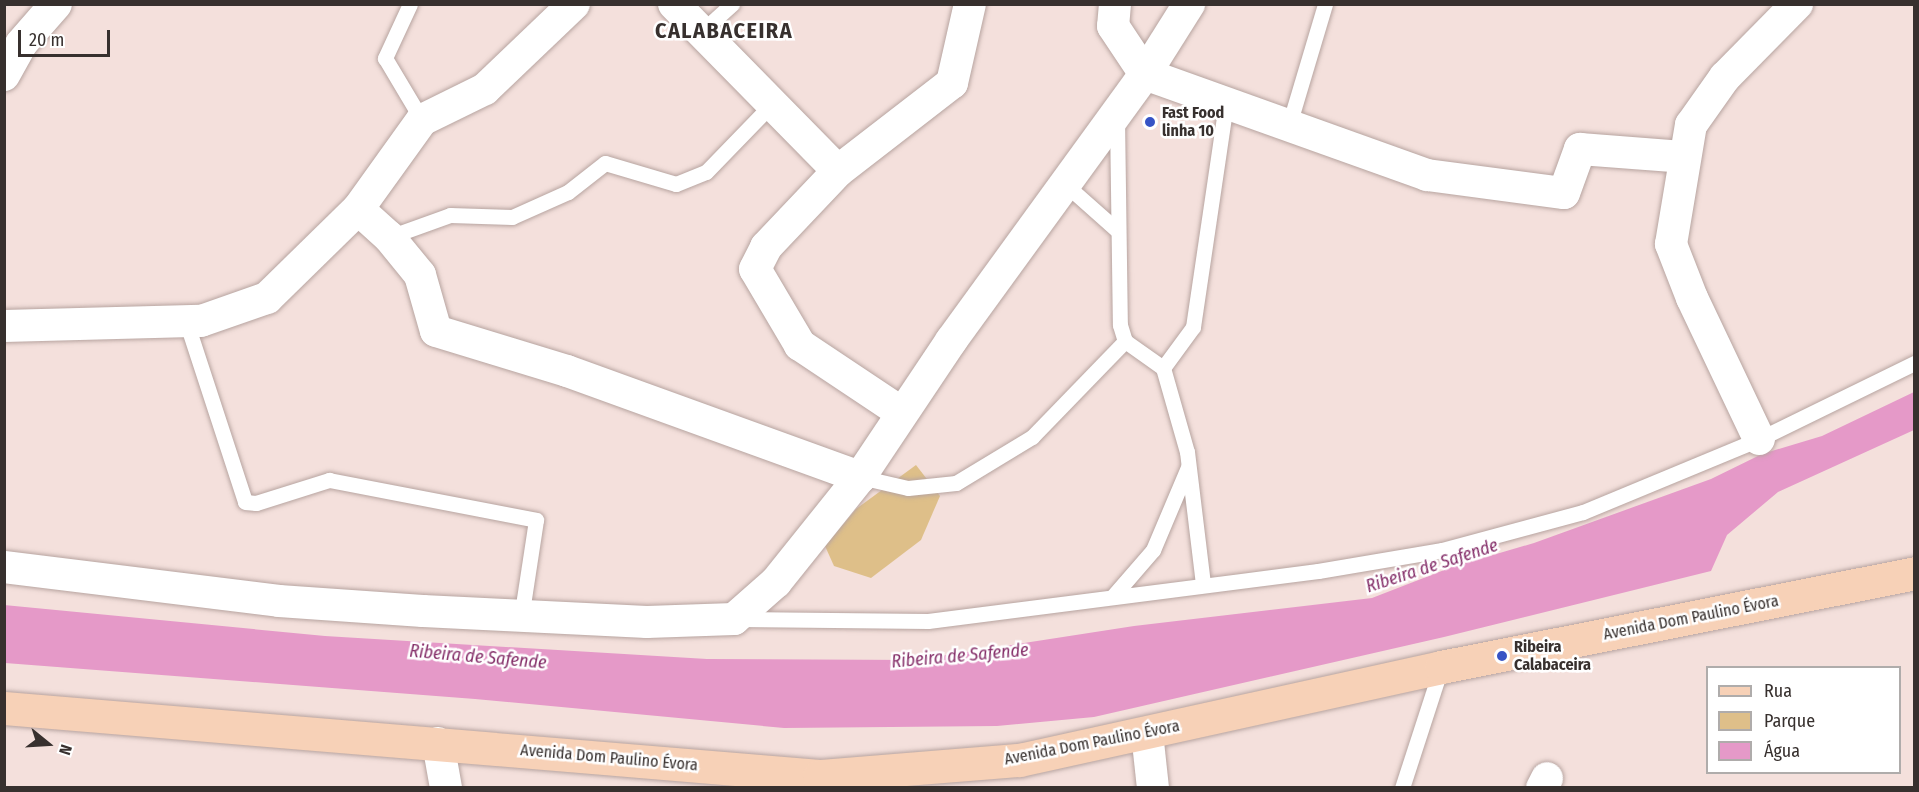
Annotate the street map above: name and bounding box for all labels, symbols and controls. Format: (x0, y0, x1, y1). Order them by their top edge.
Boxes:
scale bar (21, 18, 112, 56)
district label: CALABACEIRA (655, 18, 793, 44)
text: 20 m (29, 29, 64, 51)
place label: Fast Food linha 10 (1162, 103, 1224, 141)
marker: Fast Food linha 10 (1143, 115, 1157, 129)
water label: Ribeira de Safende (1363, 534, 1501, 598)
street label: Avenida Dom Paulino Évora (1602, 592, 1780, 644)
place label: Ribeira Calabaceira (1514, 637, 1591, 675)
water label: Ribeira de Safende (891, 639, 1029, 673)
water label: Ribeira de Safende (409, 640, 547, 674)
marker: Ribeira Calabaceira (1495, 649, 1509, 663)
legend (1706, 666, 1901, 774)
text: Rua (1764, 680, 1792, 702)
text: Parque (1764, 710, 1815, 732)
north arrow (18, 714, 78, 774)
street label: Avenida Dom Paulino Évora (1003, 717, 1181, 769)
text: Água (1764, 740, 1800, 762)
street label: Avenida Dom Paulino Évora (520, 741, 698, 775)
text: N (55, 742, 76, 757)

